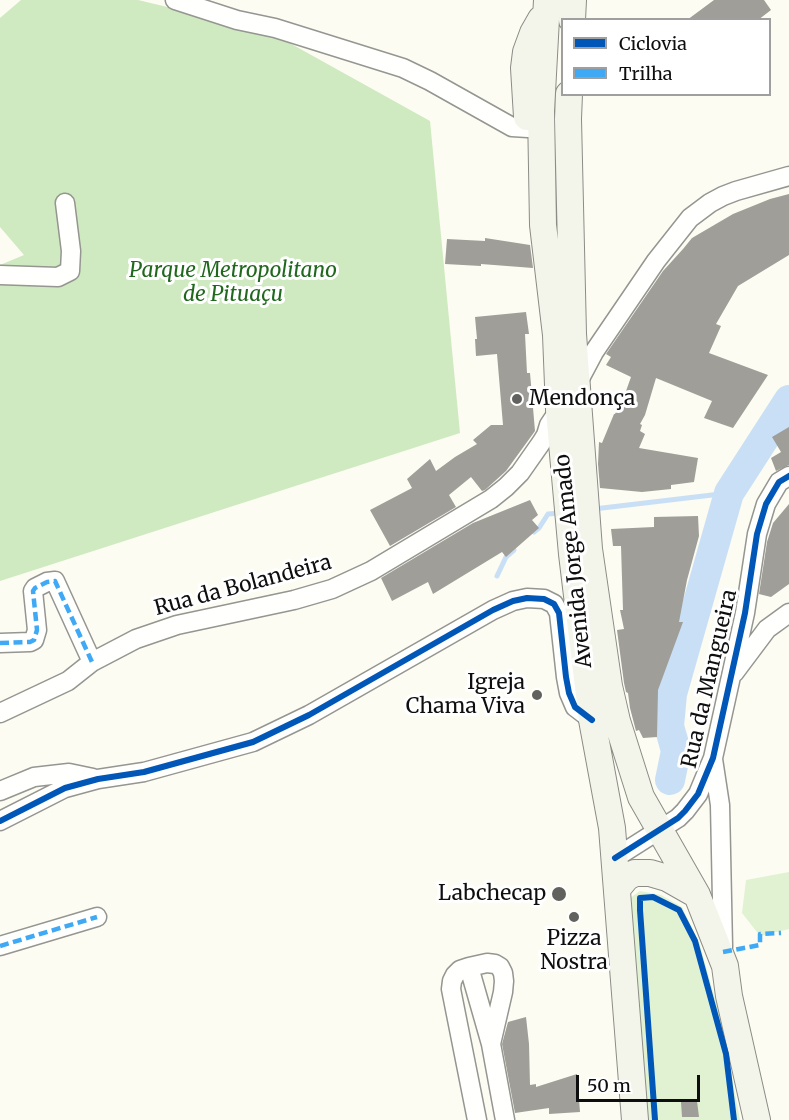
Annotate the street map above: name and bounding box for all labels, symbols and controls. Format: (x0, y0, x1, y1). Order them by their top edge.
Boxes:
legend (561, 18, 771, 96)
text: Ciclovia (619, 32, 687, 55)
text: Trilha (619, 62, 673, 85)
park label: Parque Metropolitano de Pituaçu (129, 258, 337, 308)
place label: Mendonça (529, 386, 635, 412)
marker: Mendonça (510, 392, 524, 406)
street label: Avenida Jorge Amado (550, 453, 598, 669)
street label: Rua da Bolandeira (152, 550, 334, 622)
street label: Rua da Mangueira (677, 587, 743, 771)
place label: Igreja Chama Viva (406, 670, 525, 720)
marker: Igreja Chama Viva (530, 688, 544, 702)
place label: Labchecap (438, 881, 546, 907)
marker: Labchecap (550, 885, 568, 903)
marker: Pizza Nostra (567, 910, 581, 924)
place label: Pizza Nostra (540, 926, 608, 976)
scale bar (579, 1063, 704, 1101)
text: 50 m (587, 1074, 631, 1097)

